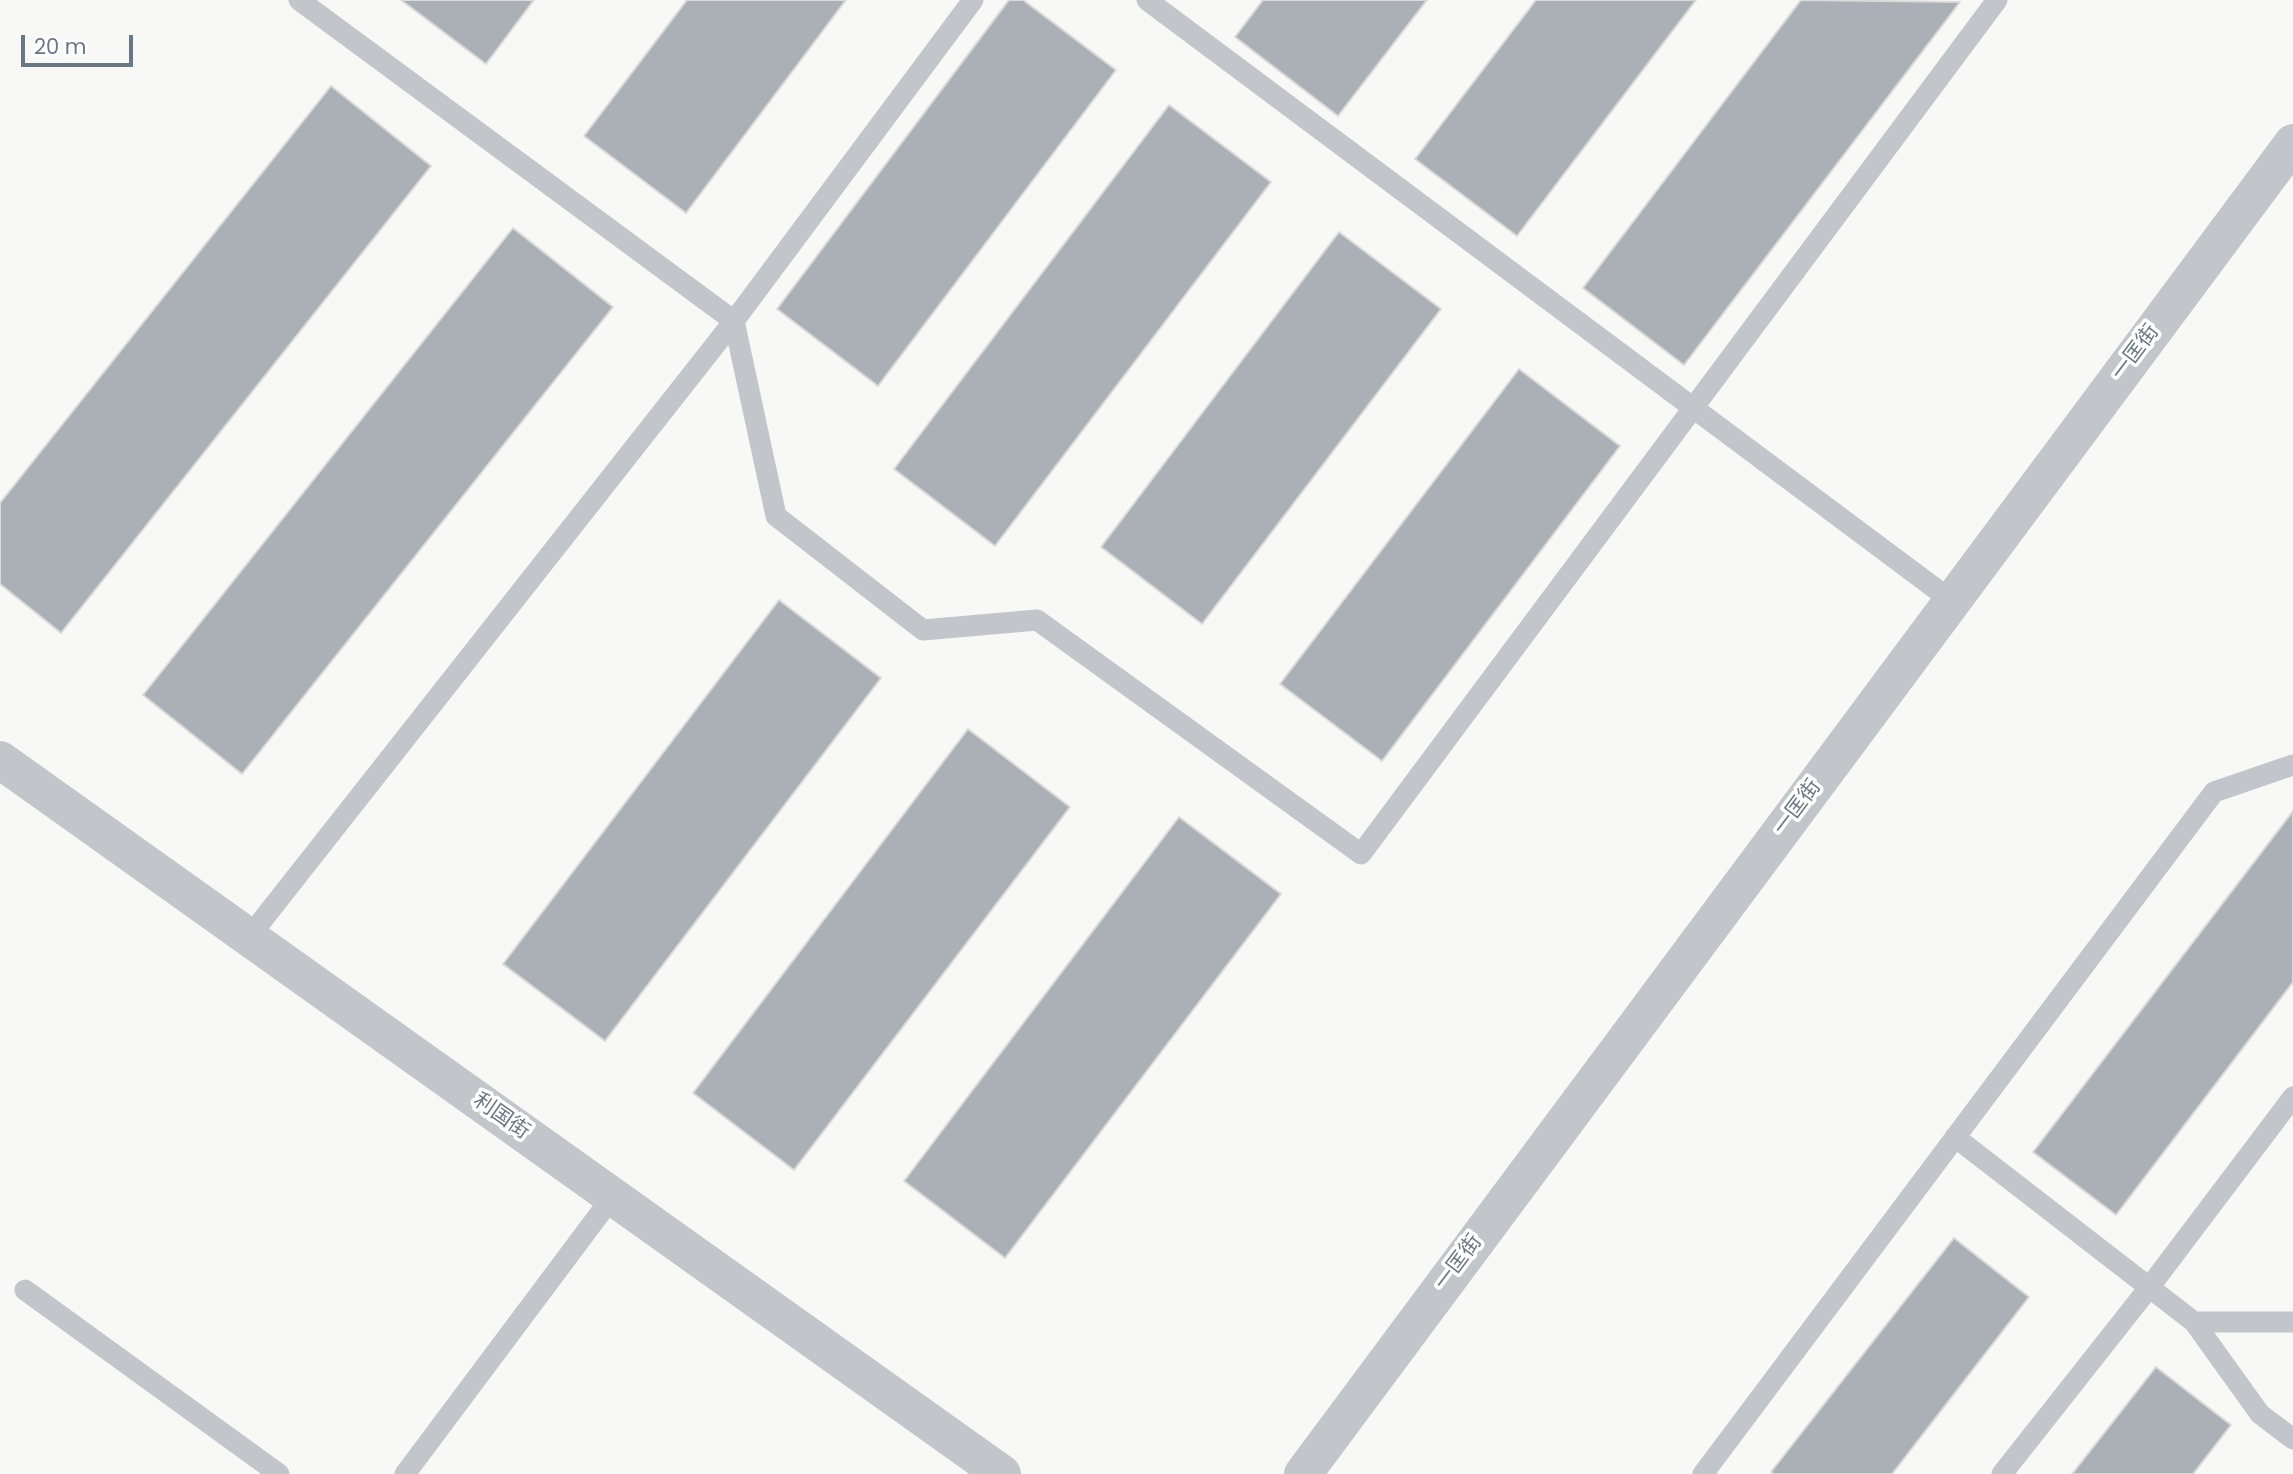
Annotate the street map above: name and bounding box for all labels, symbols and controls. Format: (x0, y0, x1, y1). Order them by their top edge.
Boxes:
scale bar (24, 21, 136, 65)
text: 20 m (34, 32, 87, 61)
street label: 一匡街 (2107, 320, 2165, 386)
street label: 一匡街 (1769, 775, 1827, 841)
street label: 利国街 (468, 1089, 534, 1145)
street label: 一匡街 (1430, 1230, 1488, 1296)

